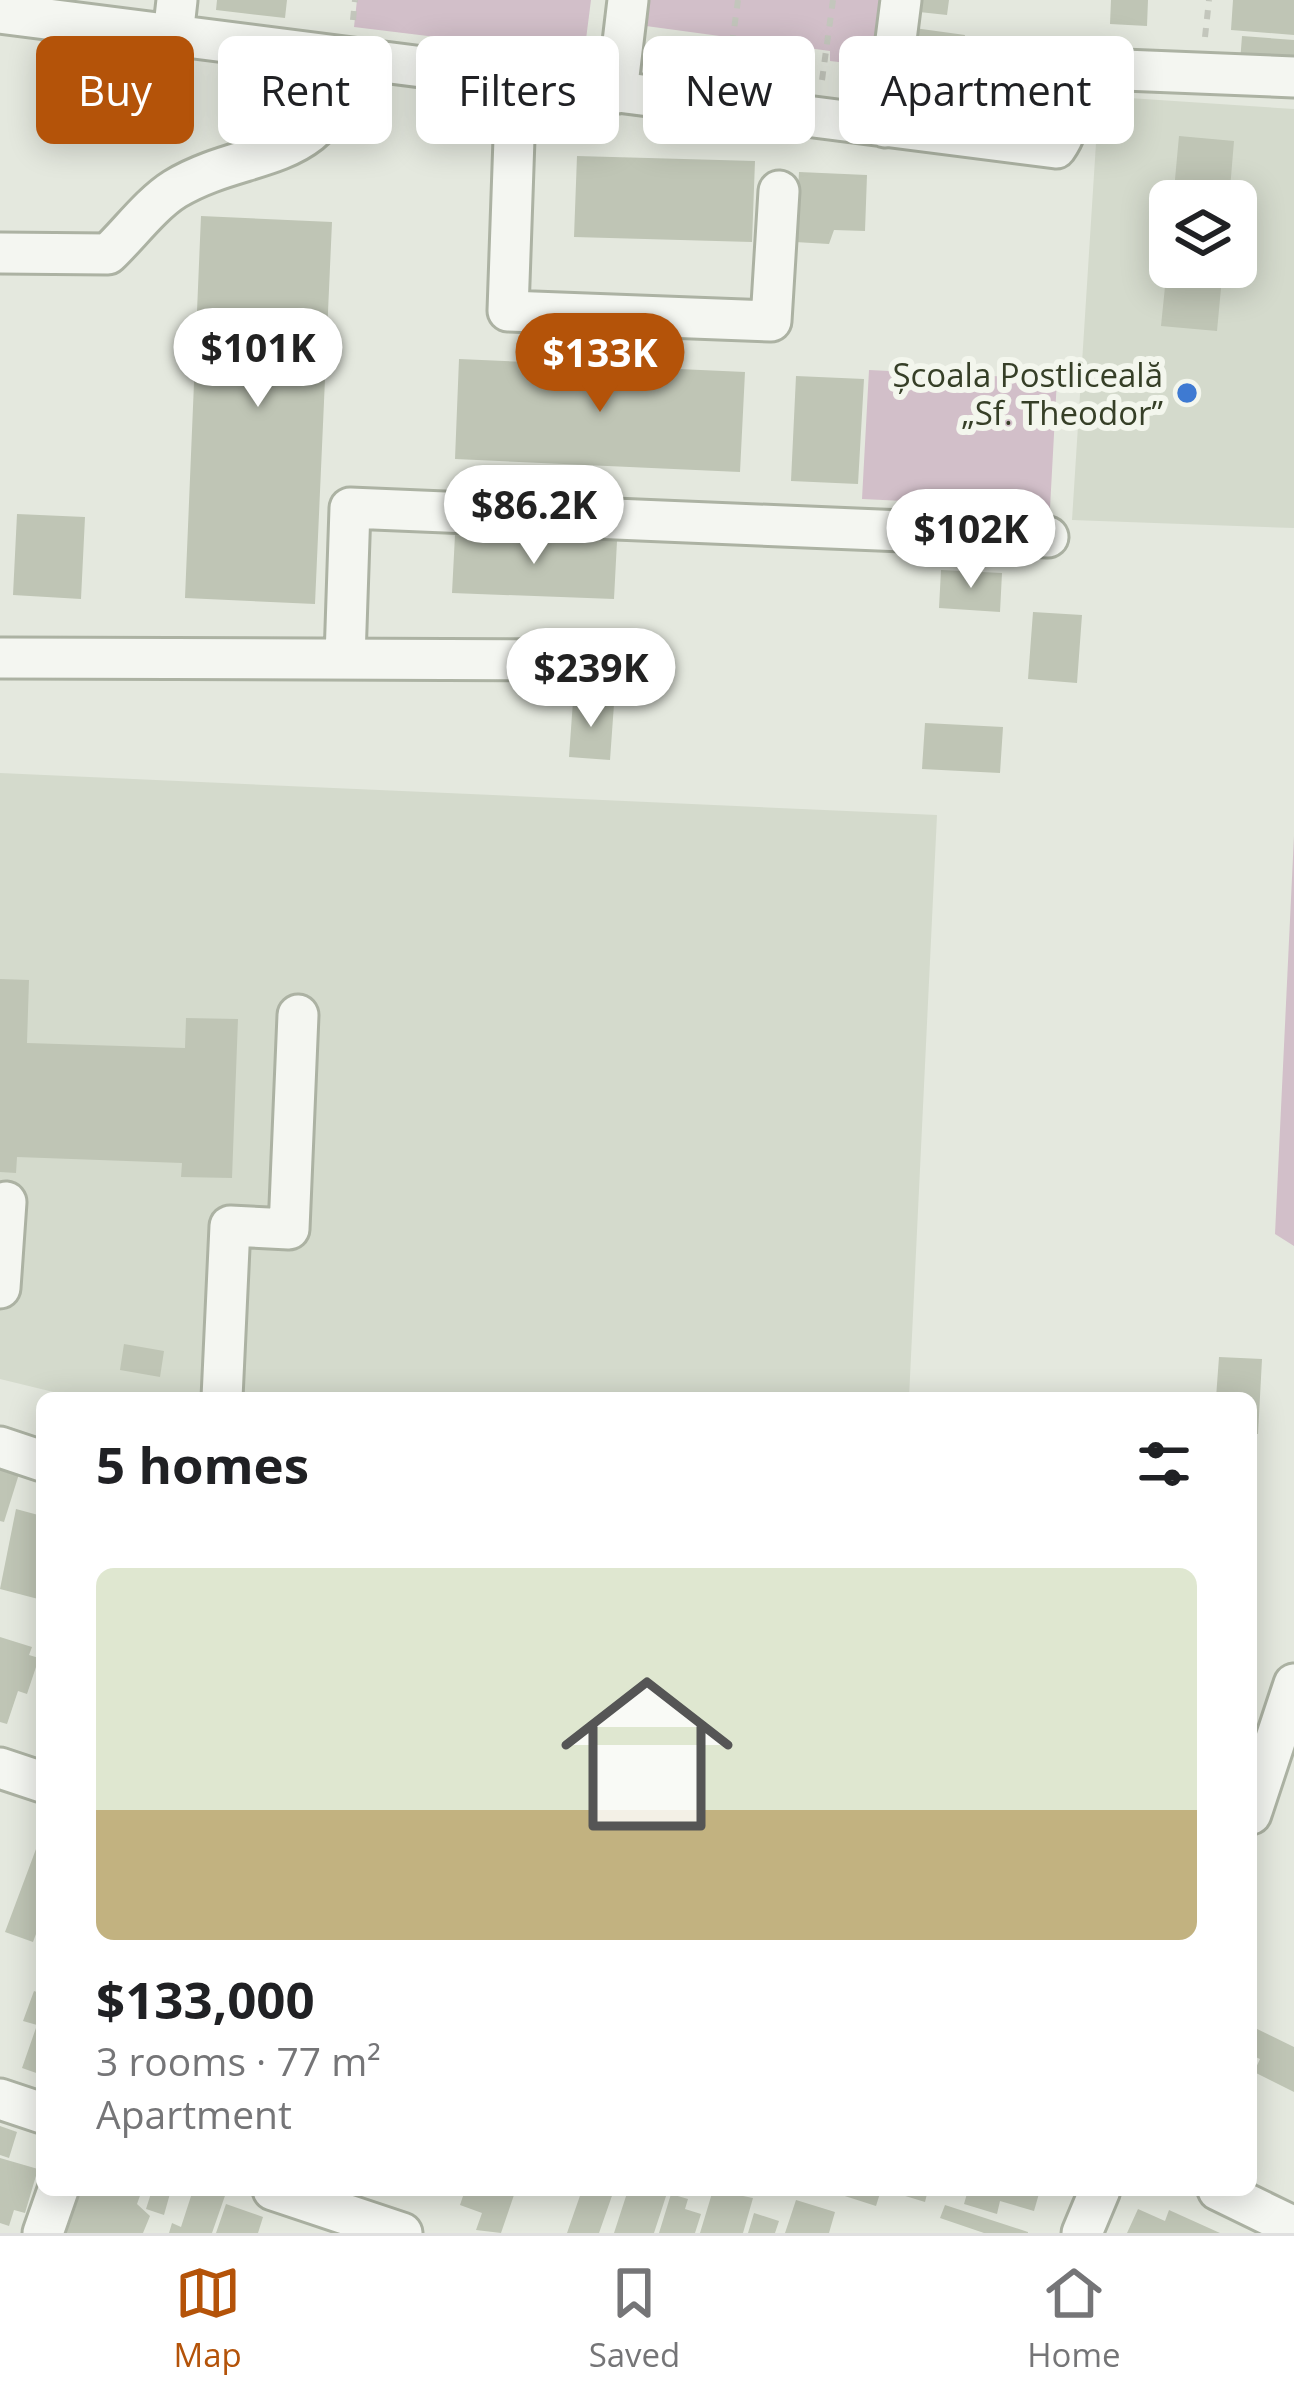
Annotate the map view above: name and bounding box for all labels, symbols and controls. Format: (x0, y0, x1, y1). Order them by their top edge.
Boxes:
chip: Buy (36, 36, 194, 144)
chip: Rent (218, 36, 392, 144)
chip: Filters (416, 36, 619, 144)
chip: New (643, 36, 815, 144)
chip: Apartment (839, 36, 1134, 144)
map controls (1149, 180, 1257, 288)
button: layers (1149, 180, 1257, 288)
pin: $101K (174, 308, 342, 410)
pin: $133K (516, 313, 684, 415)
text: $101K (200, 320, 316, 373)
text: $133K (542, 325, 658, 378)
place label: Școala Postliceală „Sf. Theodor” (892, 352, 1163, 435)
marker: Școala Postliceală „Sf. Theodor” (1174, 380, 1200, 406)
pin: $86.2K (436, 465, 632, 567)
text: $86.2K (471, 477, 597, 530)
pin: $102K (887, 489, 1055, 591)
text: $102K (913, 501, 1029, 554)
pin: $239K (507, 628, 675, 730)
text: $239K (533, 640, 649, 693)
text: 5 homes (96, 1429, 309, 1499)
icon: filters (1131, 1431, 1197, 1497)
icon: home (539, 1646, 755, 1862)
text: $133,000 (96, 1964, 315, 2034)
text: 3 rooms · 77 m² (96, 2034, 381, 2087)
text: Apartment (96, 2087, 292, 2140)
tab: Map (173, 2260, 242, 2377)
tab: Saved (589, 2260, 680, 2377)
tab: Home (1027, 2260, 1121, 2377)

